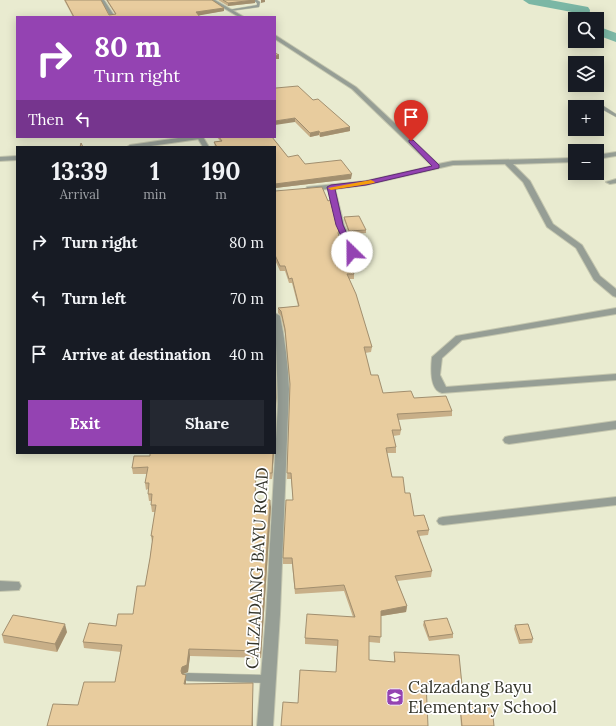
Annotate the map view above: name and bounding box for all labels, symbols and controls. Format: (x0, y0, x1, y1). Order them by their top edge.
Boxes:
map controls (568, 12, 604, 180)
button: search (568, 12, 604, 48)
text: 80 m (94, 29, 161, 65)
icon: right (28, 32, 80, 84)
button: layers (568, 56, 604, 92)
text: Turn right (94, 64, 180, 87)
pin (394, 100, 428, 141)
button: + (568, 100, 604, 136)
icon: arrive (400, 106, 422, 128)
icon: left (72, 108, 94, 130)
text: Then (28, 110, 64, 129)
button: − (568, 144, 604, 180)
text: 13:39 (51, 156, 108, 187)
text: 1 (150, 156, 160, 187)
text: 190 (202, 156, 241, 187)
text: Arrival (60, 186, 99, 203)
text: min (143, 186, 166, 203)
text: m (215, 186, 227, 203)
icon: right (28, 231, 50, 253)
position arrow (331, 231, 373, 273)
text: Turn right (62, 233, 138, 252)
text: 80 m (229, 233, 264, 252)
icon: left (28, 287, 50, 309)
text: Turn left (62, 289, 126, 308)
text: 70 m (230, 289, 264, 308)
icon: arrive (28, 343, 50, 365)
text: Arrive at destination (62, 345, 211, 364)
text: 40 m (229, 345, 264, 364)
button: Exit (28, 400, 142, 446)
button: Share (150, 400, 264, 446)
street label: CALZADANG BAYU ROAD (241, 467, 273, 669)
place label: Calzadang Bayu Elementary School (408, 676, 557, 718)
school or university icon: Calzadang Bayu Elementary School (385, 687, 405, 707)

